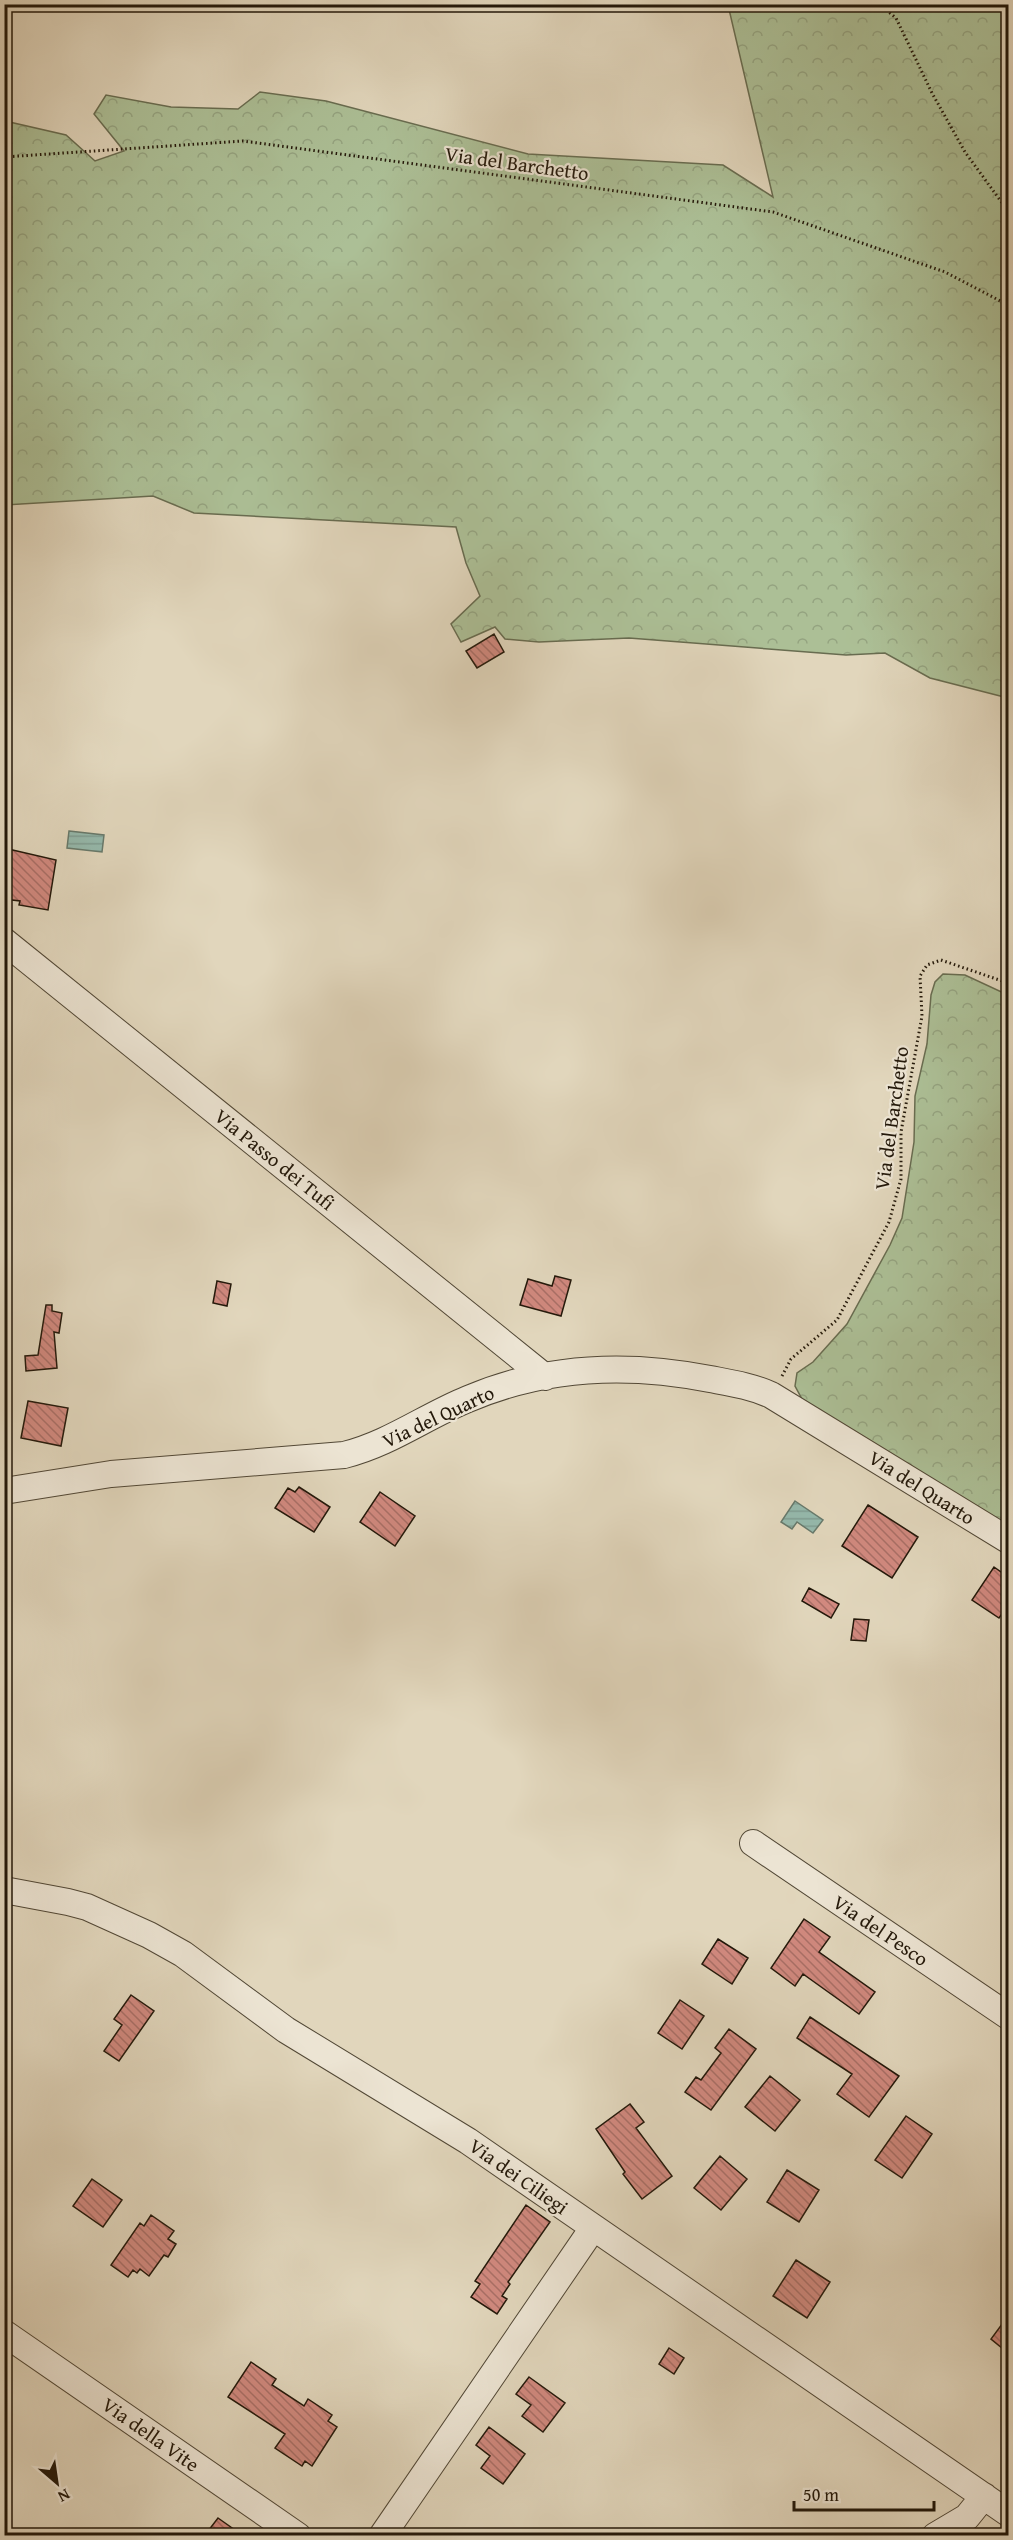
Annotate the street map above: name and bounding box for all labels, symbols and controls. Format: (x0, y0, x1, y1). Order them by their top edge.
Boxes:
street label: Via del Barchetto (443, 139, 591, 187)
street label: Via del Barchetto (867, 1044, 915, 1192)
street label: Via Passo dei Tufi (209, 1101, 341, 1217)
street label: Via del Quarto (377, 1377, 499, 1455)
street label: Via del Quarto (863, 1443, 981, 1531)
street label: Via del Pesco (827, 1887, 935, 1973)
street label: Via dei Ciliegi (463, 2131, 575, 2221)
street label: Via della Vite (96, 2390, 206, 2478)
north arrow (27, 2453, 87, 2513)
scale bar (794, 2474, 934, 2512)
text: 50 m (803, 2481, 839, 2508)
text: N (54, 2483, 75, 2509)

